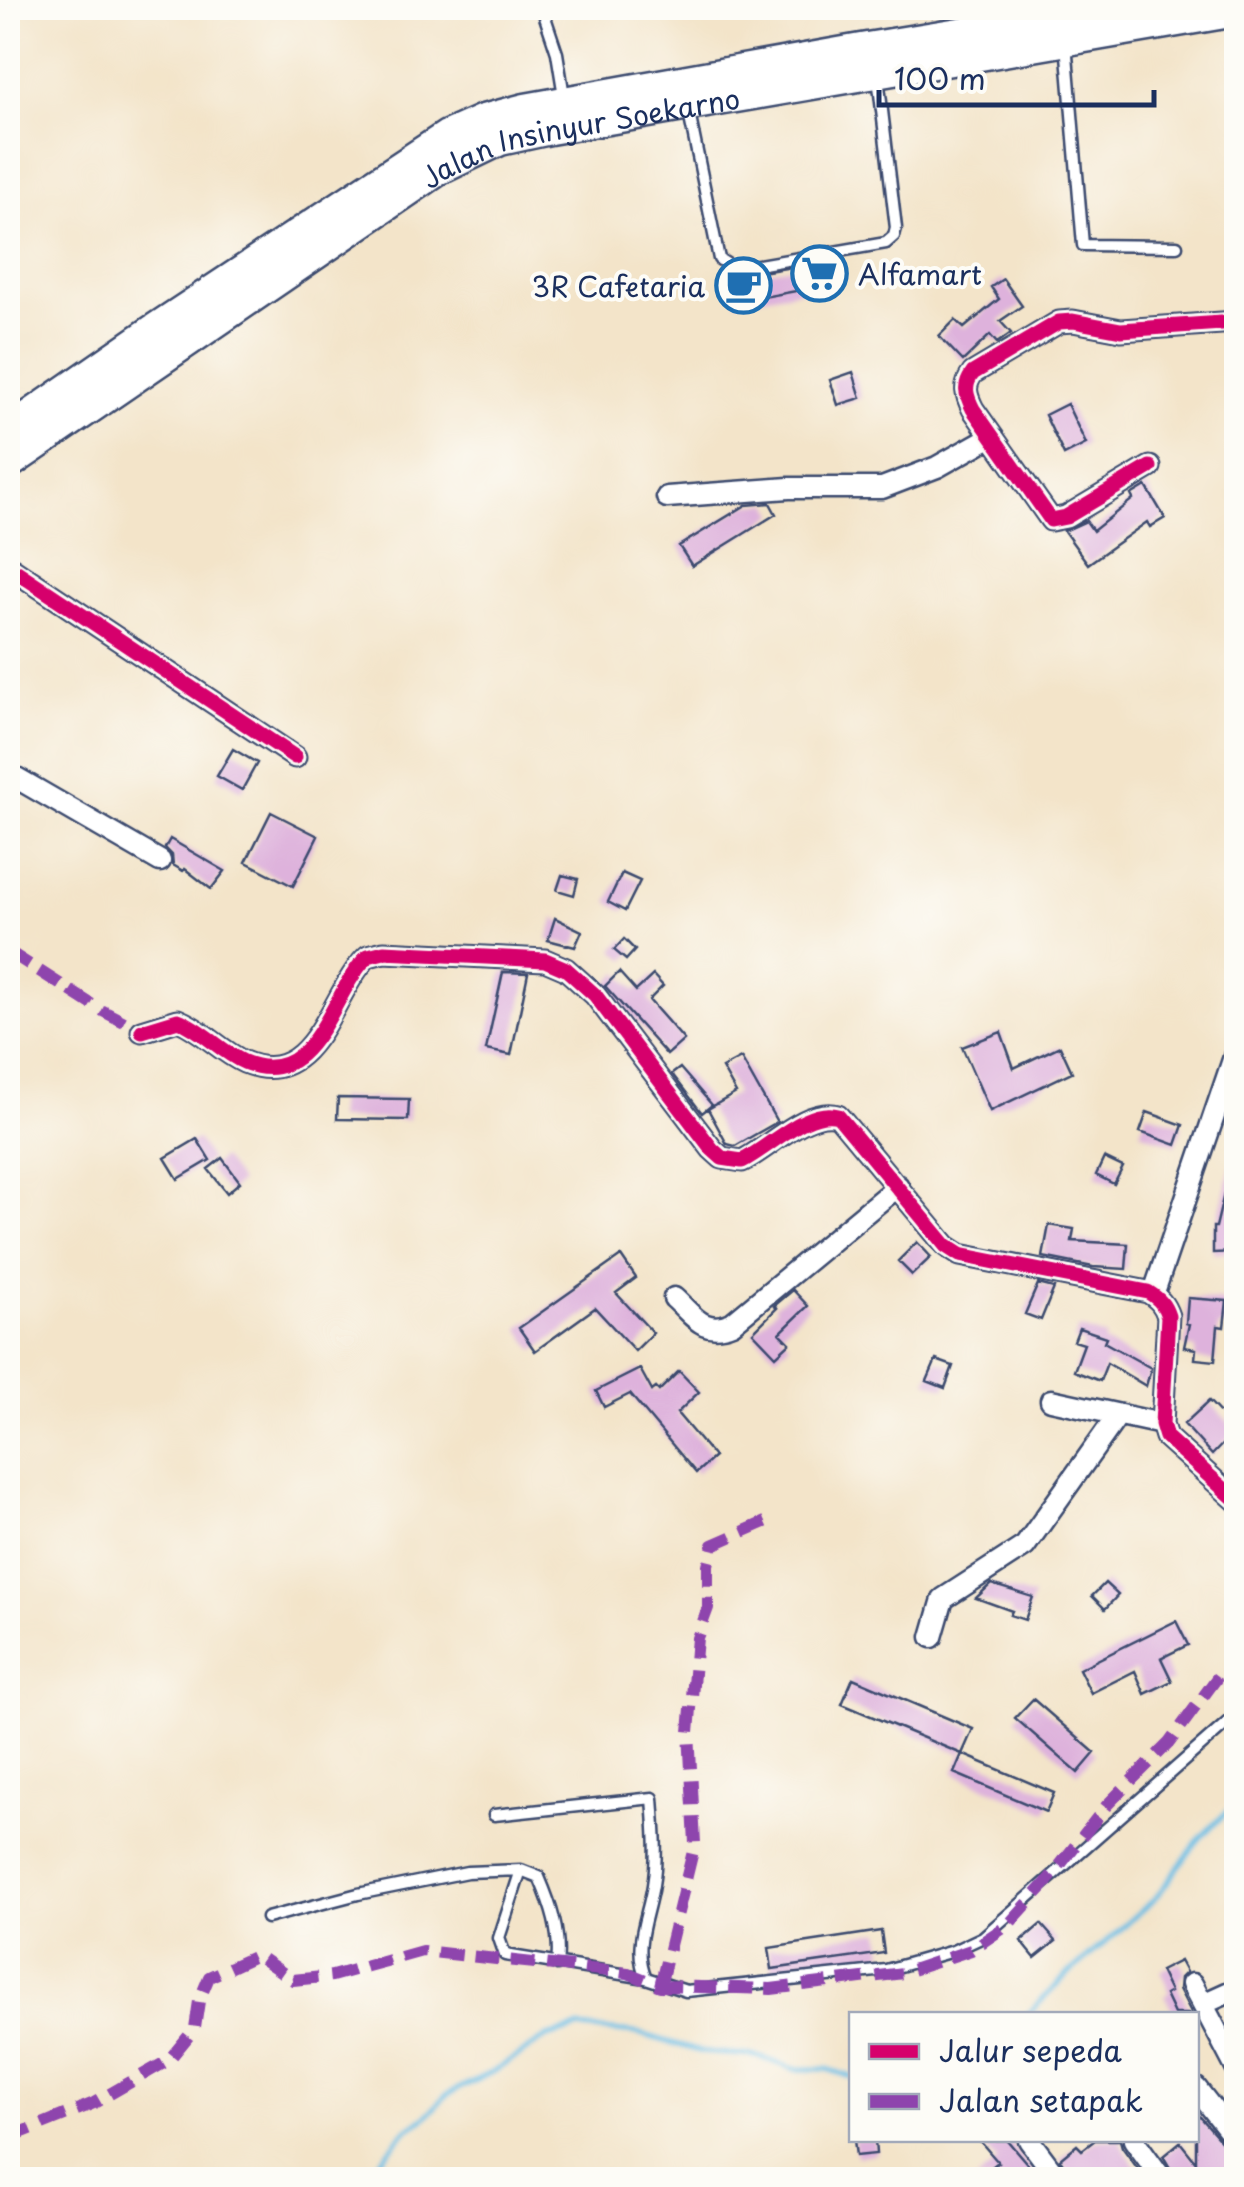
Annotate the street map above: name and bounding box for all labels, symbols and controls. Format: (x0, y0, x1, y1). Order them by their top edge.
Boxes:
scale bar (879, 45, 1154, 107)
text: 100 m (894, 55, 986, 100)
street label: Jalan Insinyur Soekarno (411, 75, 743, 198)
supermarket icon: Alfamart (789, 243, 849, 303)
place label: Alfamart (858, 252, 982, 295)
cafe icon: 3R Cafetaria (714, 255, 774, 315)
place label: 3R Cafetaria (532, 264, 705, 307)
legend (849, 2012, 1199, 2142)
text: Jalur sepeda (939, 2027, 1123, 2072)
text: Jalan setapak (939, 2077, 1143, 2122)

